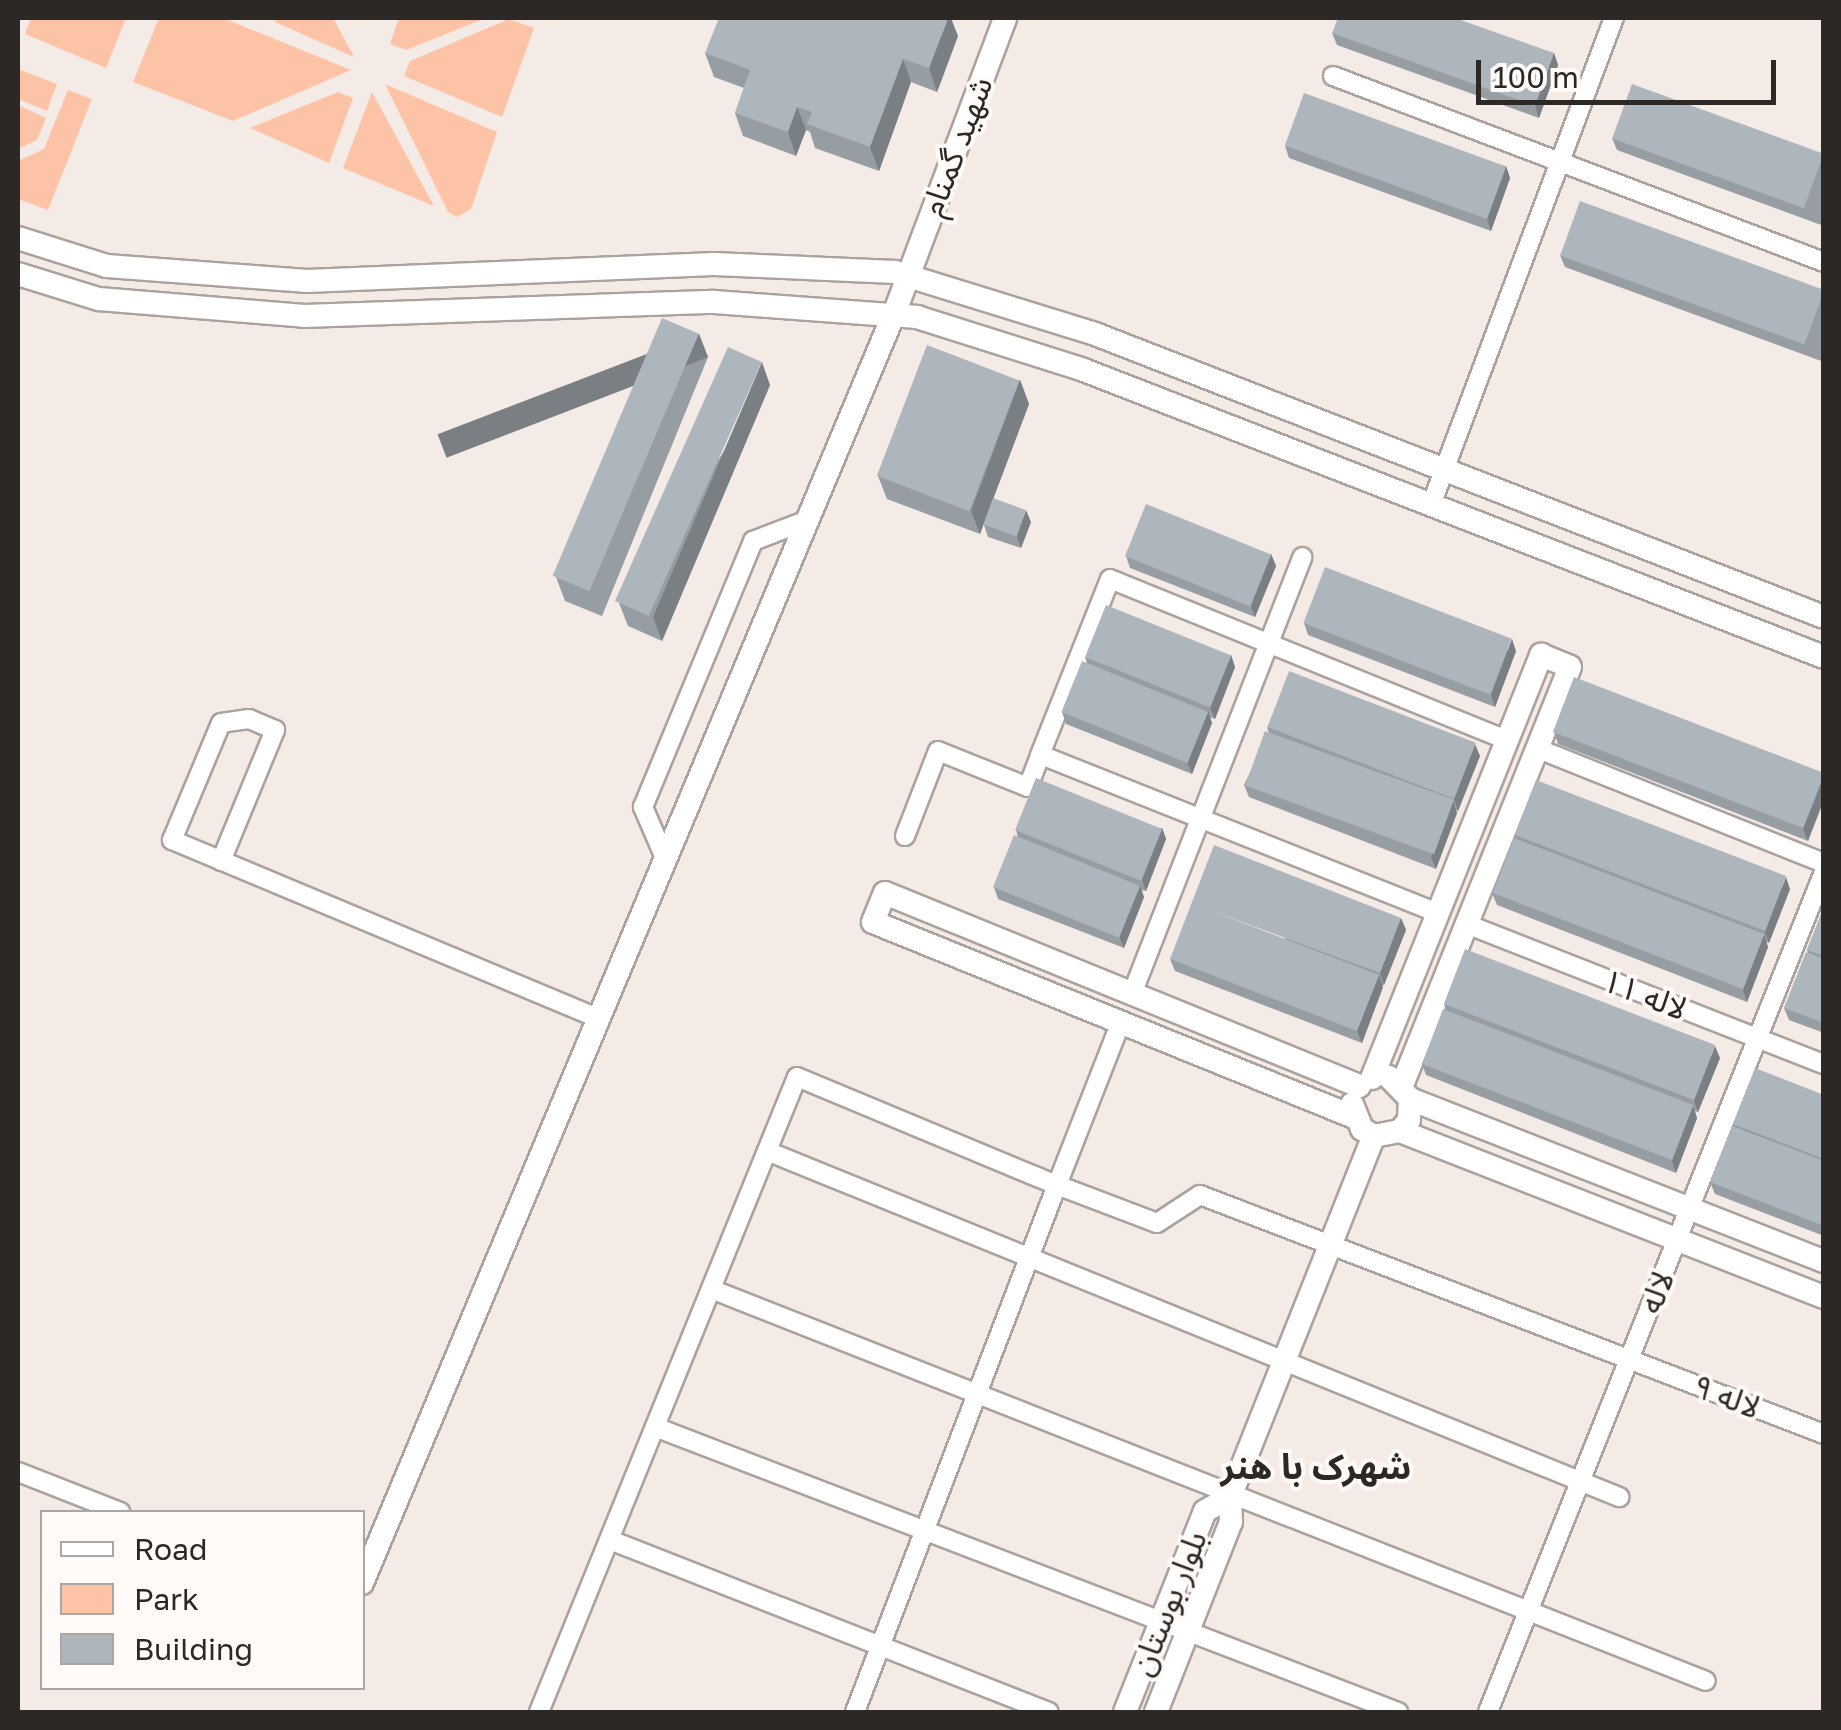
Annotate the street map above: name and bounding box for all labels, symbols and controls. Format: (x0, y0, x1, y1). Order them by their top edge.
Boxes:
scale bar (1481, 40, 1781, 102)
text: 100 m (1493, 59, 1579, 95)
street label: شهید گمنام (912, 71, 1000, 221)
street label: لاله ۱۱ (1597, 960, 1693, 1028)
street label: لاله (1630, 1265, 1682, 1319)
street label: لاله ۹ (1688, 1366, 1766, 1426)
district label: شهرک با هنر (1221, 1445, 1411, 1487)
legend (40, 1510, 365, 1690)
street label: بلوار بوستان (1122, 1525, 1214, 1681)
text: Road (134, 1531, 208, 1567)
text: Park (134, 1581, 199, 1617)
text: Building (134, 1631, 253, 1667)

